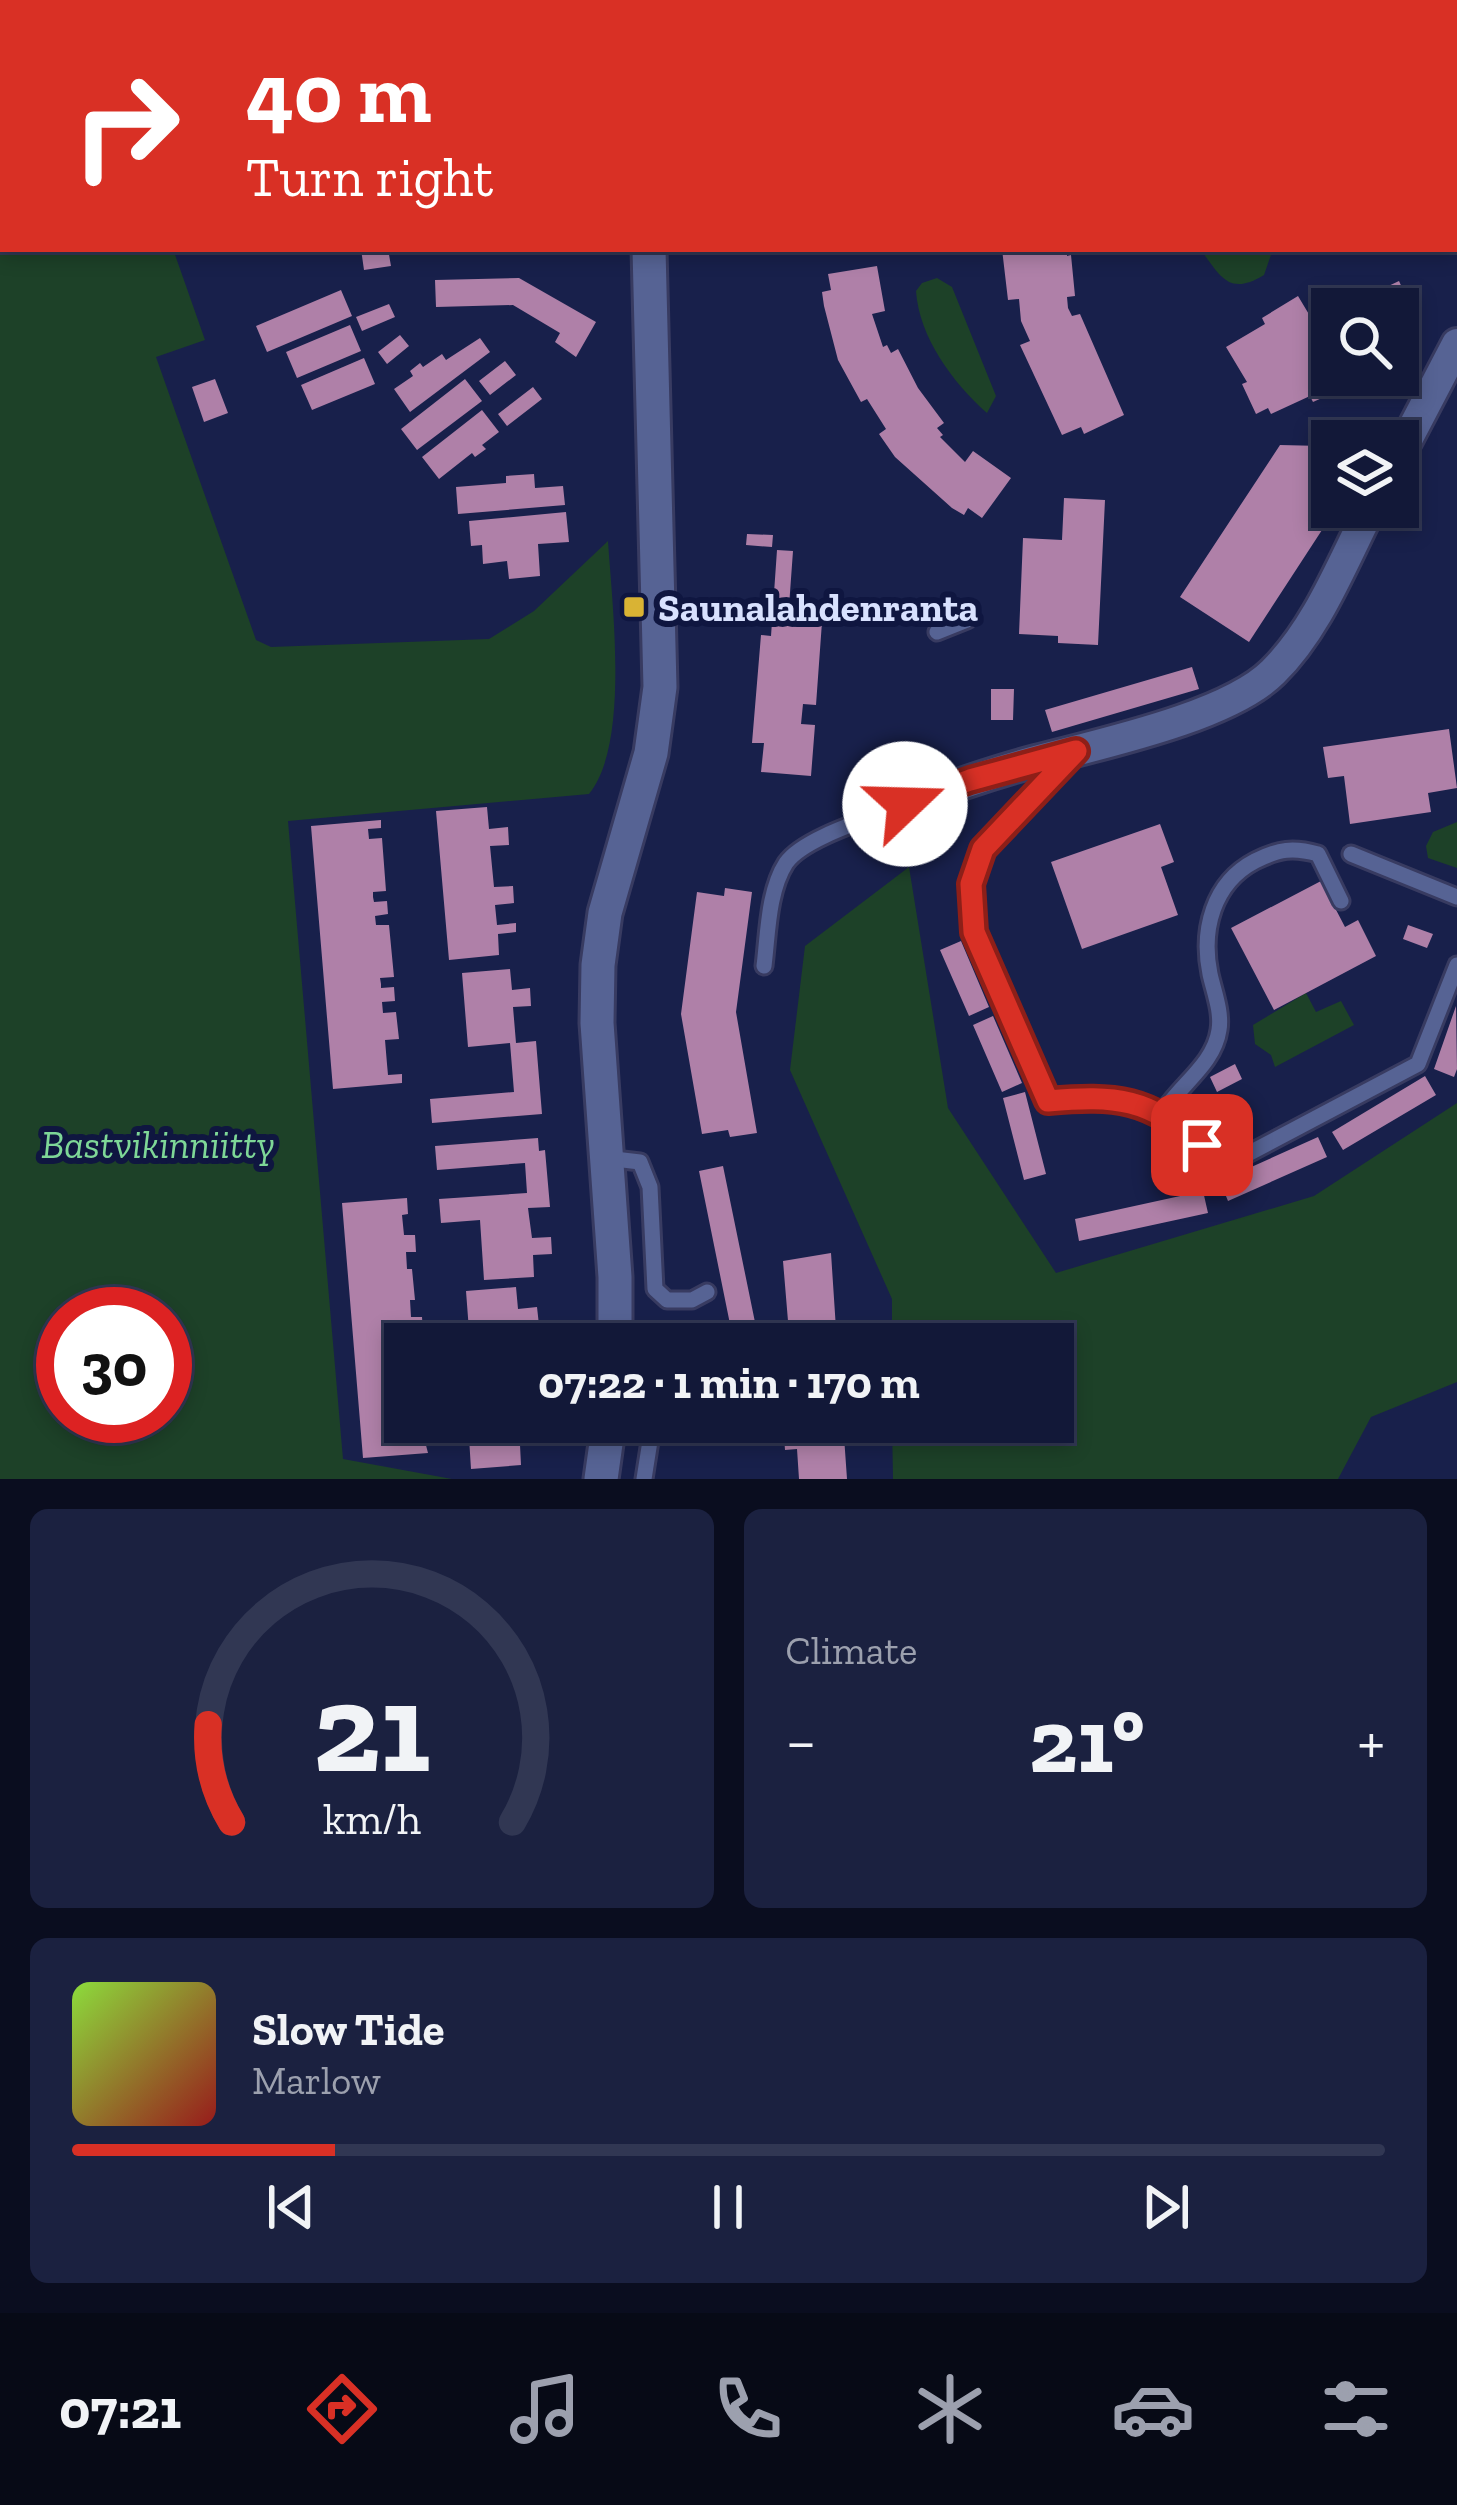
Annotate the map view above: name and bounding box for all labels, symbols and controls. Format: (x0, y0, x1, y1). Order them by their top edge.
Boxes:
text: 40 m (246, 43, 432, 144)
icon: right (48, 48, 204, 204)
text: Turn right (246, 145, 493, 210)
map controls (1311, 288, 1419, 528)
button: search (1311, 288, 1419, 396)
button: layers (1311, 420, 1419, 528)
place label: Saunalahdenranta (658, 584, 978, 631)
marker: Saunalahdenranta (621, 594, 647, 620)
position arrow (842, 741, 968, 867)
pin (1151, 1094, 1253, 1196)
icon: arrive (1169, 1112, 1235, 1178)
park label: Bastvikinniitty (41, 1121, 275, 1168)
speed limit sign: 30 (36, 1287, 192, 1443)
text: 07:22 · 1 min · 170 m (538, 1356, 920, 1410)
text: Climate (786, 1627, 917, 1674)
text: 21 (313, 1653, 430, 1803)
text: 21° (1029, 1687, 1145, 1795)
text: − (786, 1702, 816, 1781)
text: + (1357, 1702, 1385, 1781)
text: km/h (323, 1793, 421, 1844)
text: Slow Tide (252, 2003, 445, 2057)
text: Marlow (252, 2057, 381, 2104)
icon: previous (258, 2174, 324, 2240)
icon: pause (695, 2174, 761, 2240)
icon: next (1133, 2174, 1199, 2240)
icon: directions (300, 2367, 384, 2451)
icon: music (503, 2367, 587, 2451)
icon: phone (706, 2367, 790, 2451)
icon: climate (908, 2367, 992, 2451)
icon: car (1111, 2367, 1195, 2451)
icon: filters (1314, 2367, 1398, 2451)
text: 07:21 (59, 2377, 181, 2442)

